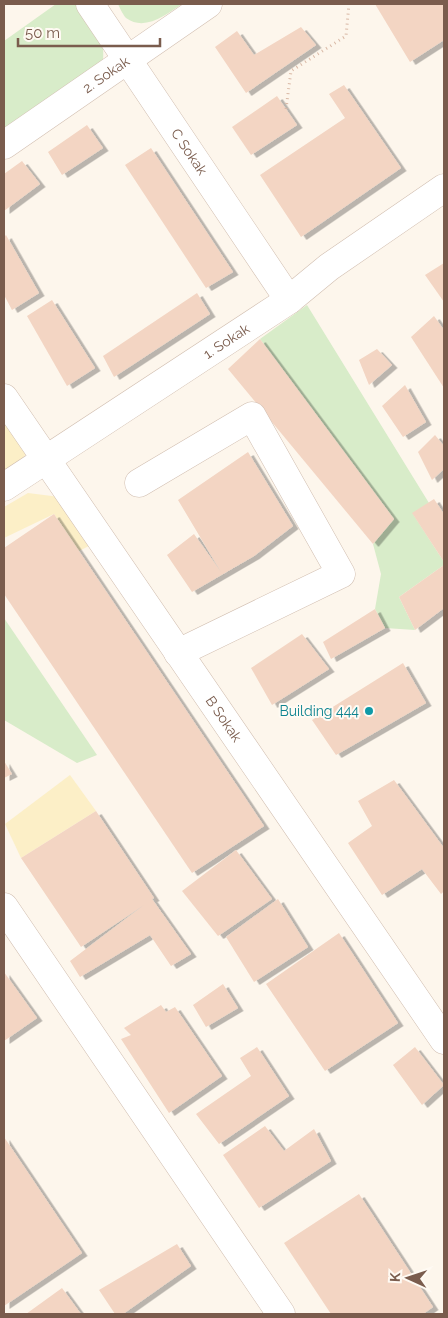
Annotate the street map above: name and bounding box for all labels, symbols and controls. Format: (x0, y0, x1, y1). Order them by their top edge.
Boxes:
scale bar (18, 15, 160, 47)
text: 50 m (25, 24, 60, 42)
street label: 2. Sokak (80, 53, 133, 96)
street label: C Sokak (168, 125, 211, 178)
street label: 1. Sokak (200, 320, 253, 362)
street label: B Sokak (203, 693, 246, 745)
place label: Building 444 (279, 703, 359, 719)
marker: Building 444 (363, 705, 375, 717)
north arrow (383, 1253, 433, 1303)
text: K (387, 1272, 403, 1282)

